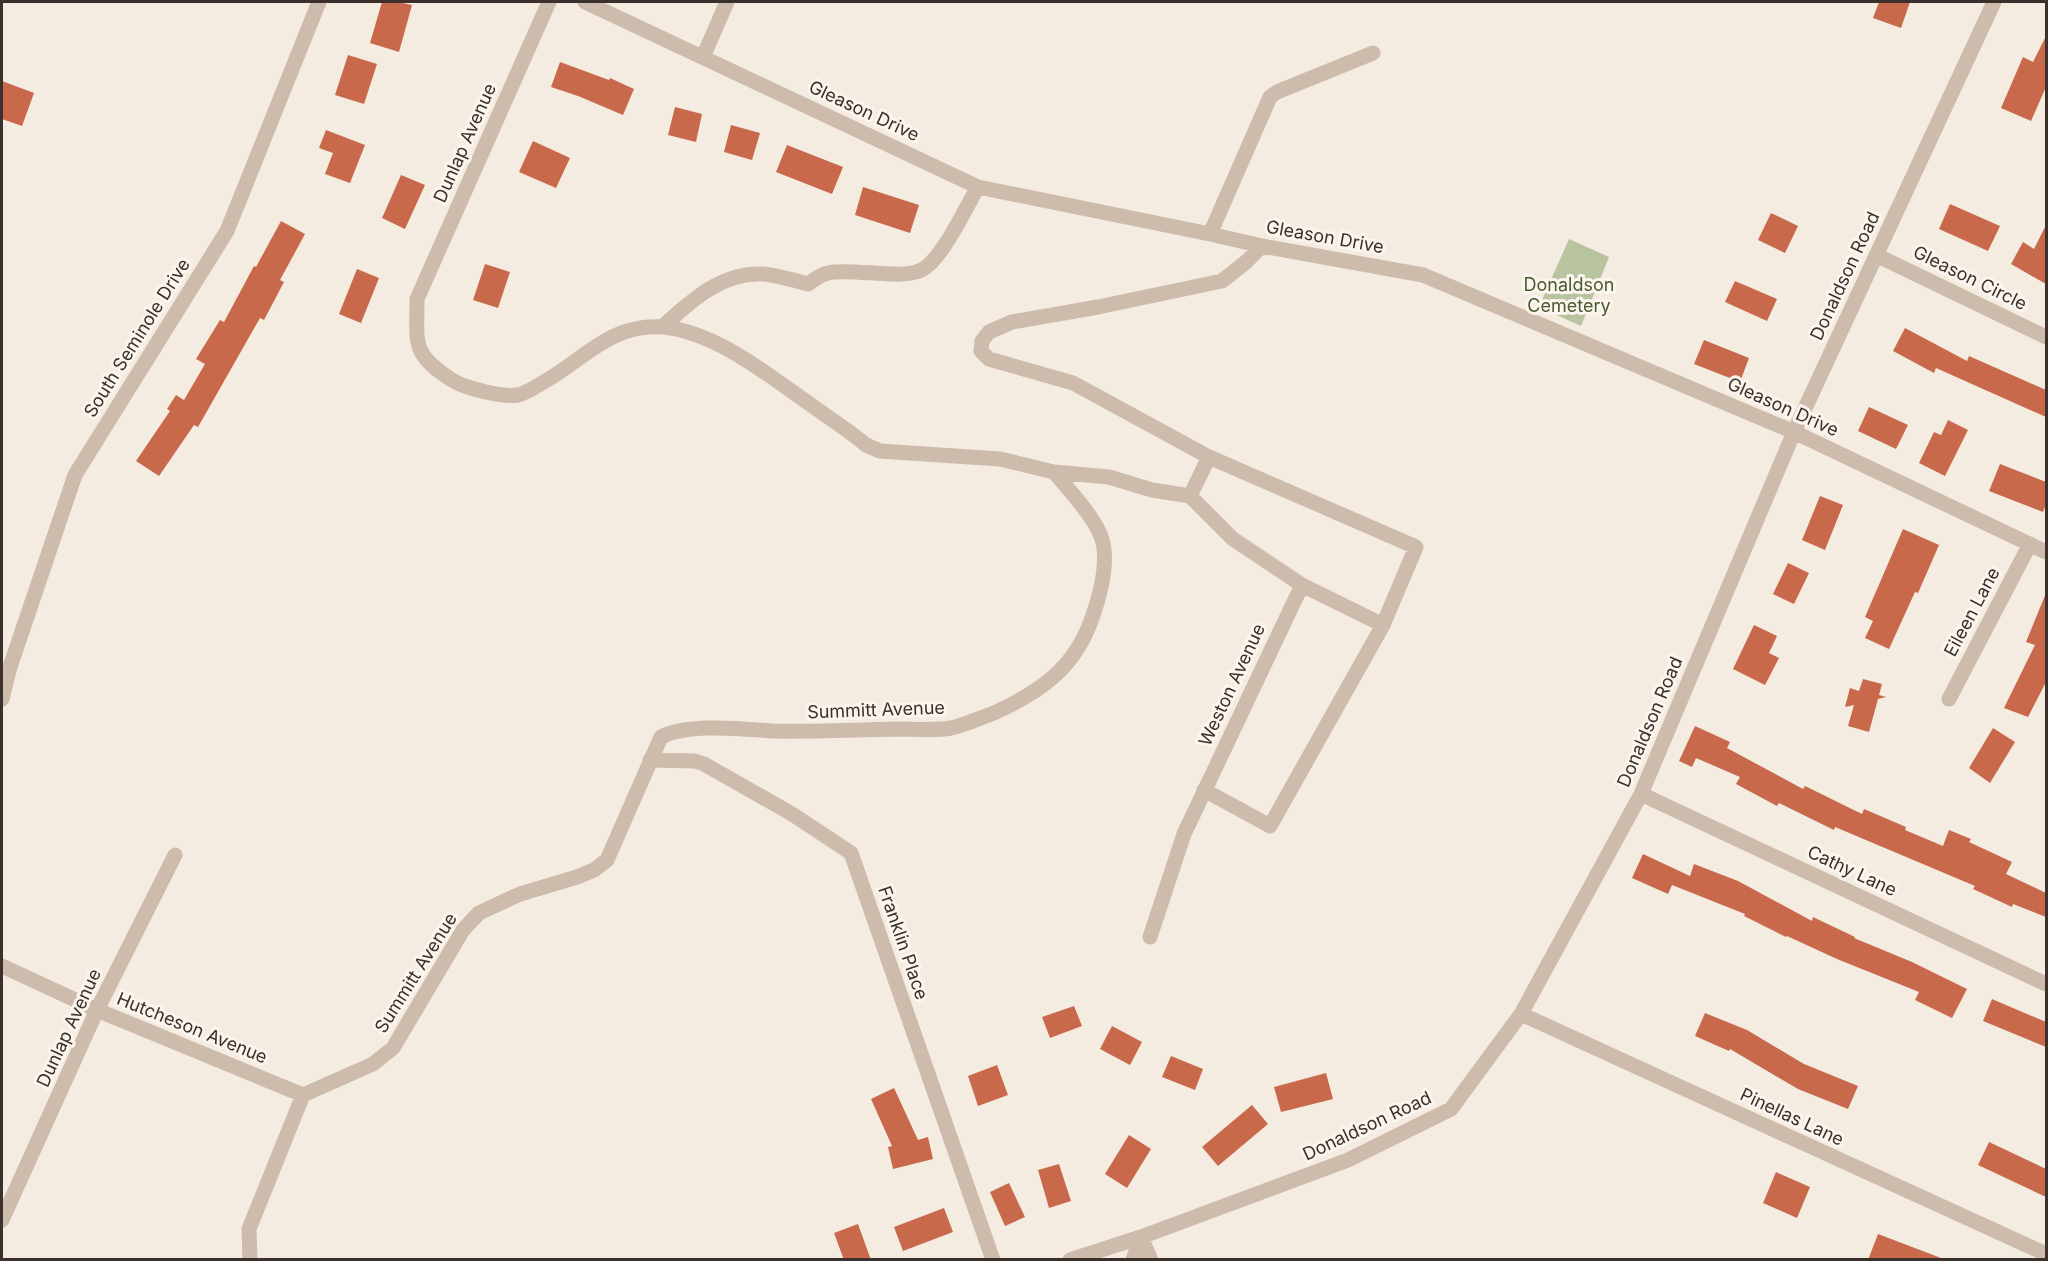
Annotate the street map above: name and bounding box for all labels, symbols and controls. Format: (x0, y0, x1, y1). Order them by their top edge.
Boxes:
street label: Gleason Drive (806, 76, 923, 145)
street label: Dunlap Avenue (429, 80, 500, 206)
street label: Donaldson Road (1806, 208, 1884, 343)
street label: Gleason Drive (1265, 216, 1386, 257)
street label: Gleason Circle (1910, 241, 2030, 314)
street label: South Seminole Drive (79, 255, 194, 421)
park label: Donaldson Cemetery (1524, 274, 1614, 316)
street label: Gleason Drive (1724, 373, 1842, 440)
street label: Eileen Lane (1939, 564, 2004, 660)
street label: Weston Avenue (1194, 620, 1269, 749)
street label: Donaldson Road (1613, 654, 1686, 790)
street label: Summitt Avenue (807, 697, 945, 722)
street label: Cathy Lane (1804, 841, 1900, 900)
street label: Franklin Place (874, 883, 933, 1002)
street label: Summitt Avenue (370, 909, 461, 1037)
street label: Dunlap Avenue (32, 965, 105, 1090)
street label: Hutcheson Avenue (114, 988, 270, 1067)
street label: Pinellas Lane (1737, 1083, 1847, 1150)
street label: Donaldson Road (1299, 1087, 1434, 1165)

